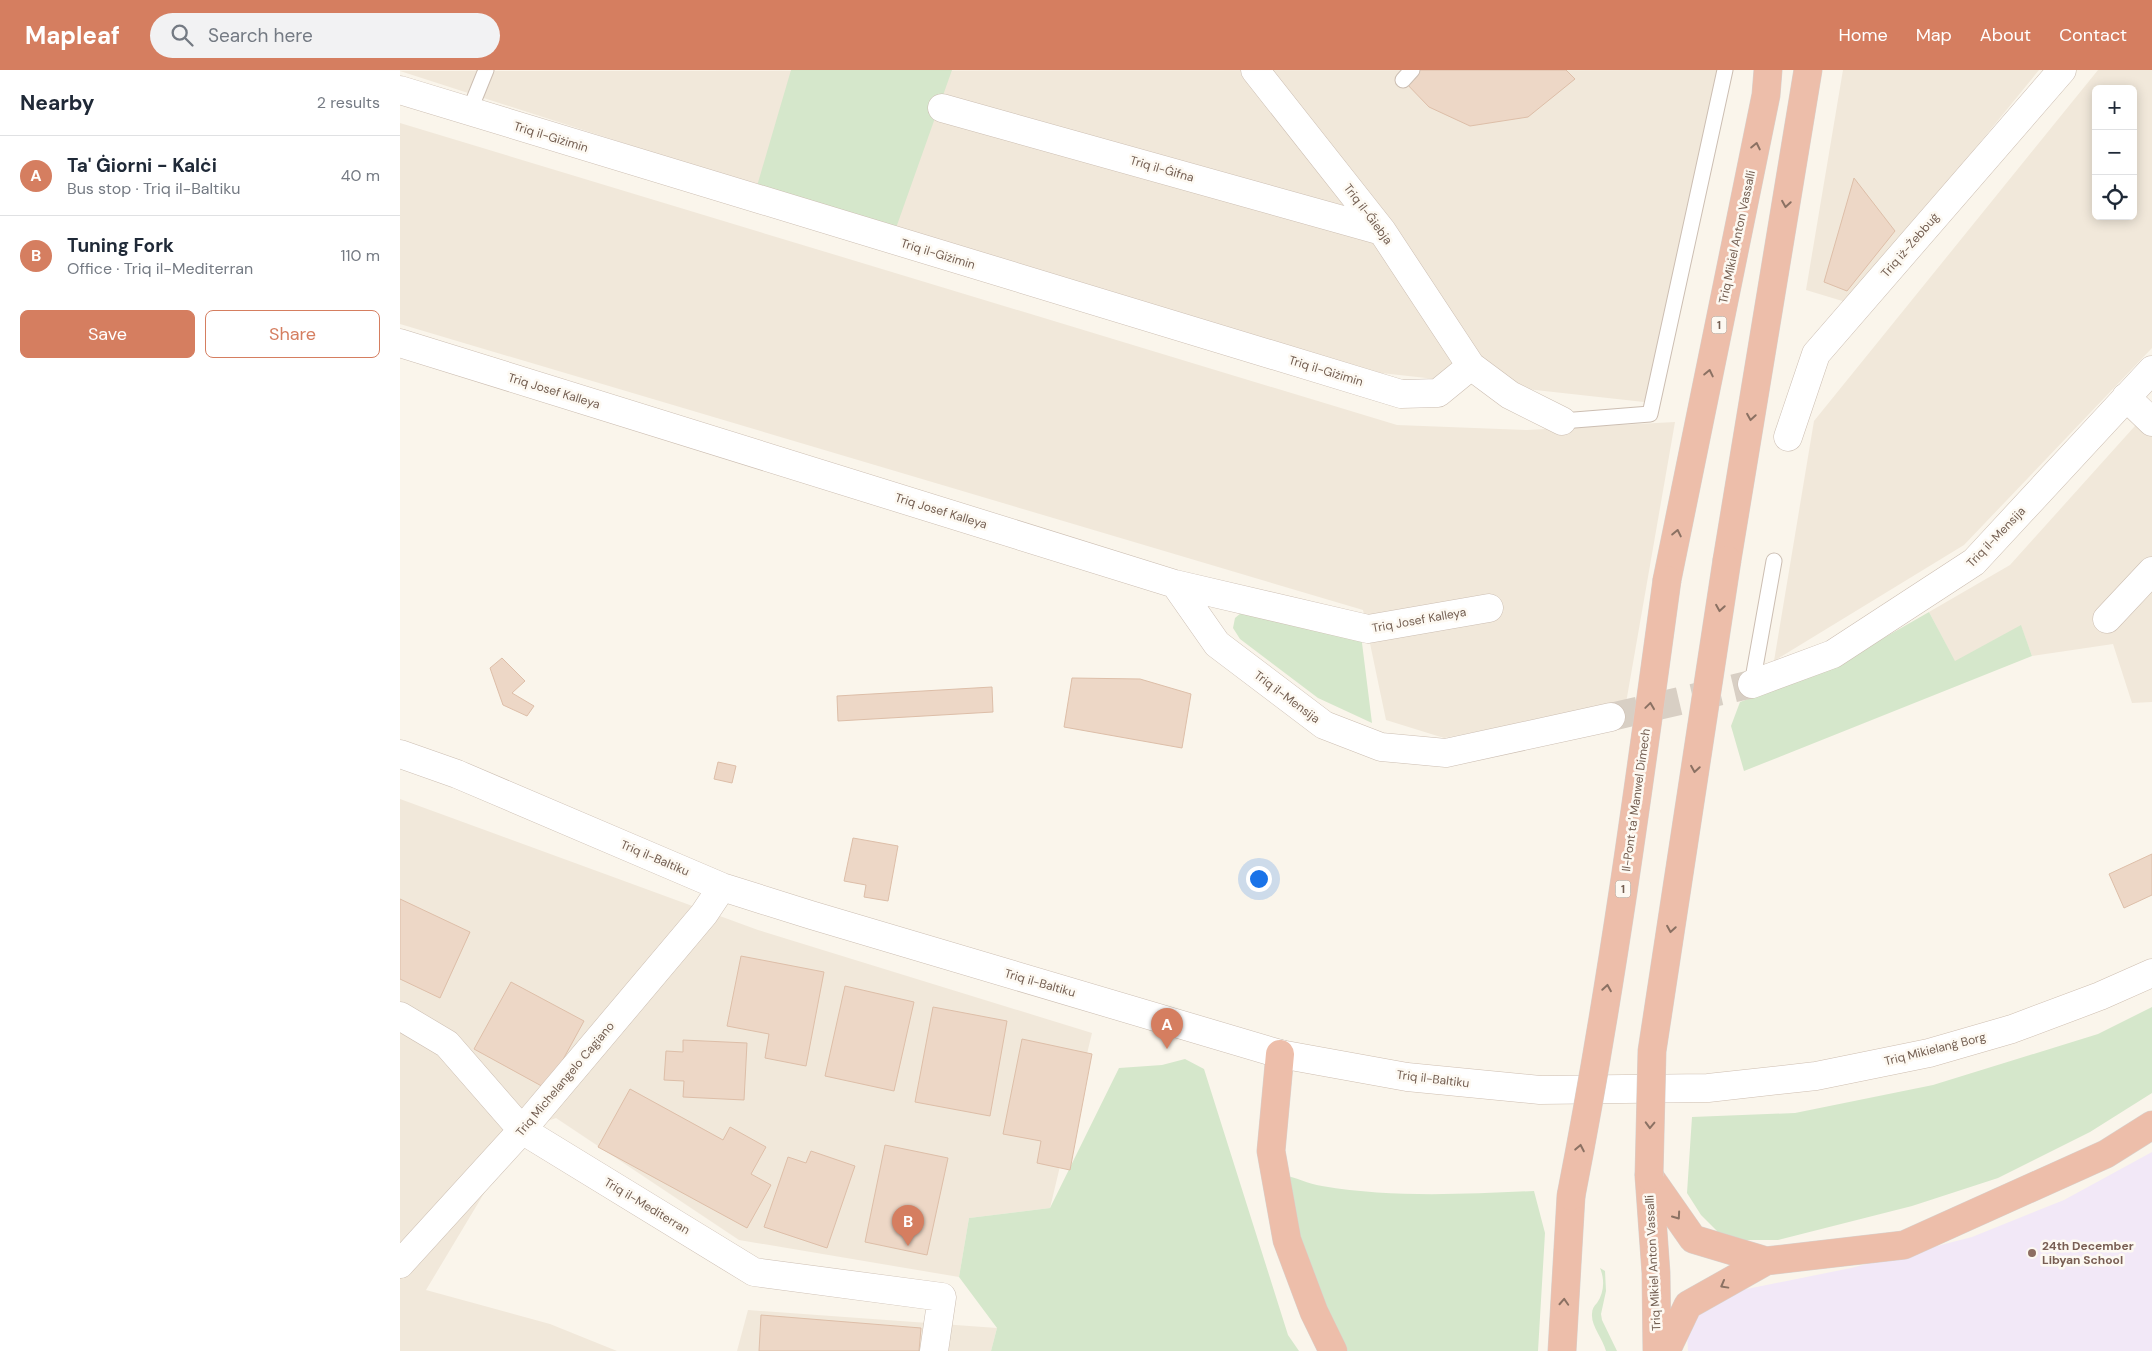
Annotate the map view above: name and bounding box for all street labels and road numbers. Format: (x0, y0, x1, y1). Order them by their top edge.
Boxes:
street label: Triq il-Giżimin (512, 118, 590, 156)
street label: Triq il-Ġifna (1128, 152, 1196, 186)
street label: Triq Mikiel Anton Vassalli (1715, 169, 1759, 305)
street label: Triq il-Ǵiebja (1340, 180, 1396, 248)
street label: Triq iż-Żebbuġ (1877, 209, 1943, 281)
street label: Triq il-Giżimin (899, 235, 977, 273)
road number: 1 (1712, 316, 1726, 334)
street label: Triq il-Giżimin (1287, 352, 1365, 390)
street label: Triq Josef Kalleya (506, 369, 602, 413)
street label: Triq Josef Kalleya (893, 489, 989, 533)
street label: Triq il-Mensija (1963, 503, 2029, 571)
street label: Triq Josef Kalleya (1371, 604, 1467, 636)
street label: Triq il-Mensija (1251, 667, 1323, 727)
street label: Il-Pont ta' Manwel Dimech (1618, 727, 1654, 873)
street label: Triq il-Baltiku (618, 836, 692, 880)
road number: 1 (1616, 881, 1630, 898)
street label: Triq il-Baltiku (1003, 965, 1077, 1001)
street label: Triq Michelangelo Cagiano (512, 1018, 618, 1140)
street label: Triq Mikielanġ Borg (1883, 1029, 1988, 1069)
street label: Triq il-Baltiku (1396, 1067, 1470, 1091)
street label: Triq il-Mediterran (601, 1174, 693, 1238)
street label: Triq Mikiel Anton Vassalli (1641, 1195, 1665, 1331)

